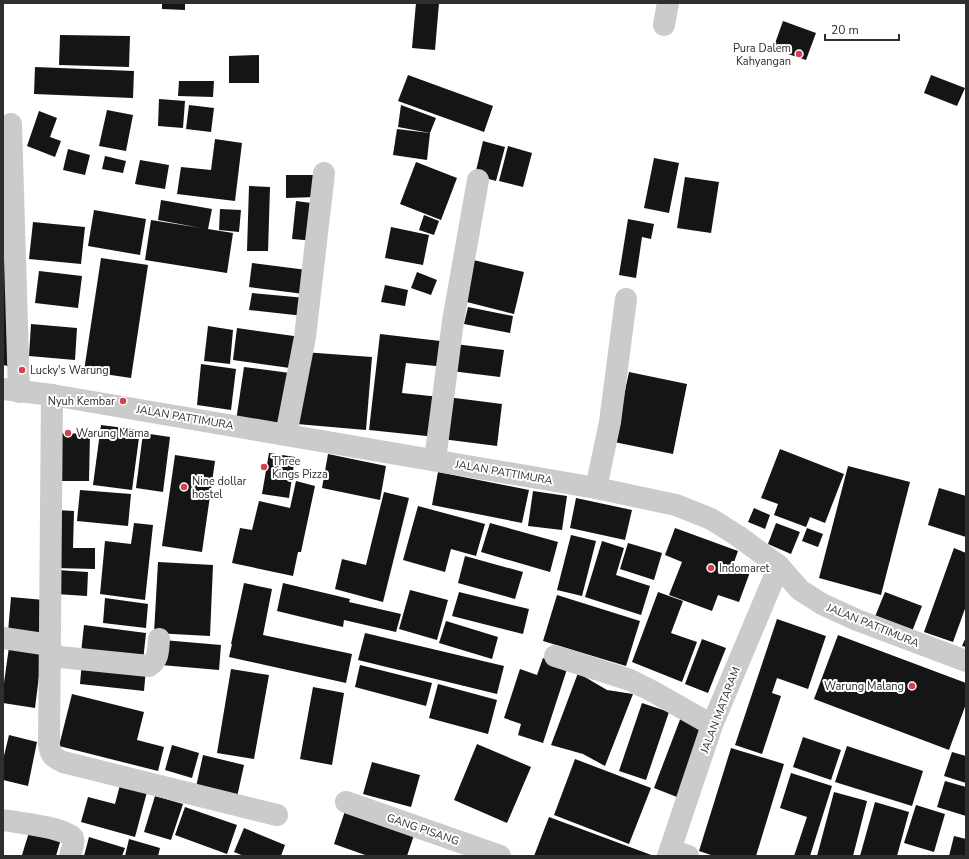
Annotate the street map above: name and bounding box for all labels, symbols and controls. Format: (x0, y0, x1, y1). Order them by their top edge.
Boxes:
scale bar (825, 16, 899, 42)
text: 20 m (831, 22, 859, 38)
place label: Pura Dalem Kahyangan (733, 41, 791, 69)
marker: Pura Dalem Kahyangan (794, 49, 804, 59)
place label: Lucky's Warung (30, 363, 109, 378)
marker: Lucky's Warung (17, 365, 27, 375)
place label: Nyuh Kembar (48, 394, 115, 409)
marker: Nyuh Kembar (118, 396, 128, 406)
street label: JALAN PATTIMURA (134, 401, 235, 433)
place label: Warung Mama (76, 426, 150, 441)
marker: Warung Mama (63, 428, 73, 438)
place label: Three Kings Pizza (272, 454, 328, 482)
street label: JALAN PATTIMURA (453, 456, 554, 488)
marker: Three Kings Pizza (259, 462, 269, 472)
place label: Nine dollar hostel (192, 474, 246, 502)
marker: Nine dollar hostel (179, 482, 189, 492)
place label: Indomaret (719, 561, 770, 576)
marker: Indomaret (706, 563, 716, 573)
street label: JALAN PATTIMURA (823, 600, 921, 651)
street label: JALAN MATARAM (697, 665, 744, 756)
place label: Warung Malang (824, 679, 904, 694)
marker: Warung Malang (907, 681, 917, 691)
street label: GANG PISANG (385, 810, 461, 849)

